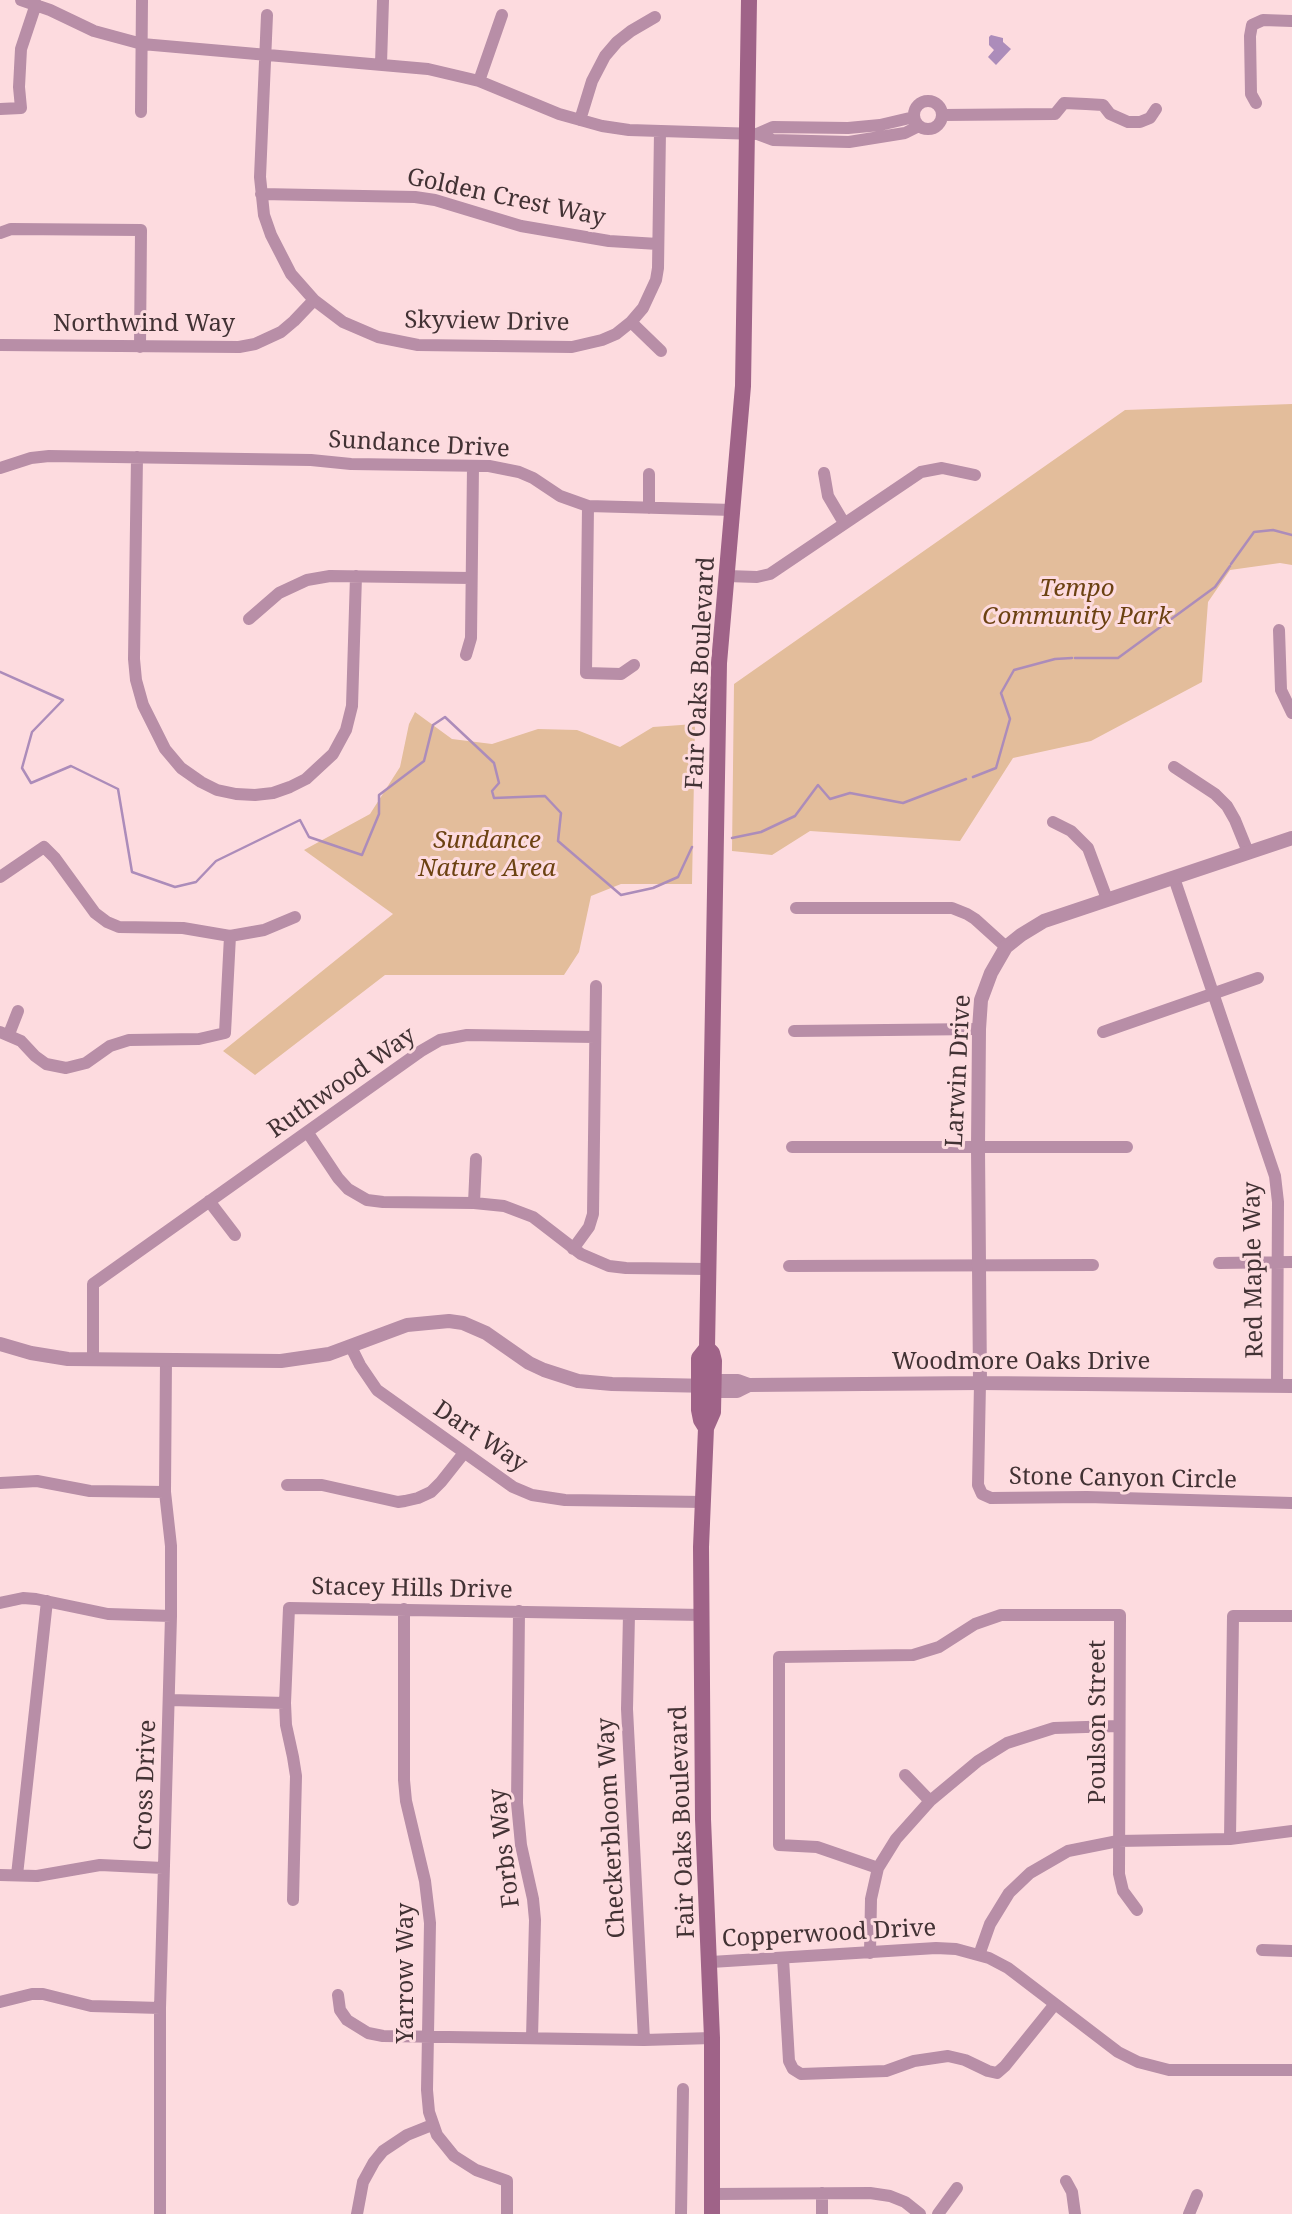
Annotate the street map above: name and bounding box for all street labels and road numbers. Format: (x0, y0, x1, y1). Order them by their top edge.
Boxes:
street label: Golden Crest Way (404, 163, 608, 233)
street label: Skyview Drive (404, 306, 570, 338)
street label: Northwind Way (53, 310, 235, 338)
street label: Sundance Drive (328, 426, 510, 464)
street label: Fair Oaks Boulevard (681, 556, 721, 790)
street label: Larwin Drive (941, 994, 977, 1148)
street label: Ruthwood Way (262, 1021, 422, 1145)
street label: Red Maple Way (1238, 1181, 1270, 1359)
street label: Woodmore Oaks Drive (892, 1348, 1150, 1376)
street label: Dart Way (428, 1395, 532, 1479)
street label: Stone Canyon Circle (1009, 1463, 1237, 1495)
street label: Stacey Hills Drive (311, 1573, 513, 1605)
street label: Poulson Street (1084, 1640, 1112, 1804)
street label: Fair Oaks Boulevard (665, 1705, 701, 1939)
street label: Checkerbloom Way (592, 1717, 632, 1939)
street label: Cross Drive (129, 1719, 163, 1851)
street label: Forbs Way (483, 1787, 527, 1909)
street label: Yarrow Way (392, 1903, 420, 2043)
street label: Copperwood Drive (721, 1914, 937, 1954)

